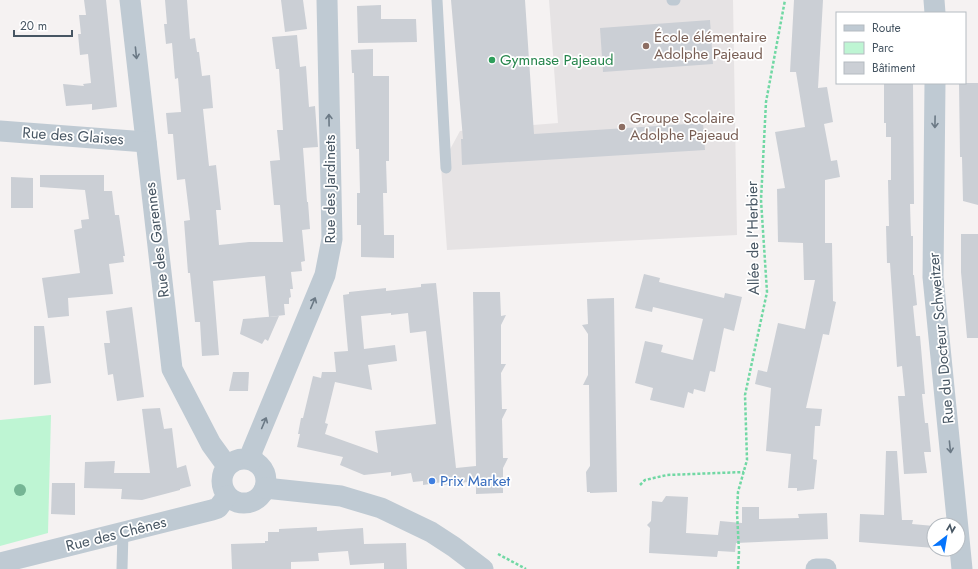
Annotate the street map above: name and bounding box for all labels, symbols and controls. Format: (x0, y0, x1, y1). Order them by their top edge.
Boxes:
scale bar (14, 12, 72, 38)
legend (836, 12, 966, 84)
text: 20 m (20, 17, 47, 35)
text: Route (872, 19, 901, 37)
place label: École élémentaire Adolphe Pajeaud (654, 26, 767, 65)
text: Parc (872, 39, 894, 57)
marker: École élémentaire Adolphe Pajeaud (641, 41, 651, 51)
one-way arrow (132, 46, 140, 59)
place label: Gymnase Pajeaud (500, 49, 614, 71)
marker: Gymnase Pajeaud (487, 55, 497, 65)
text: Bâtiment (872, 59, 915, 77)
place label: Groupe Scolaire Adolphe Pajeaud (630, 107, 739, 146)
one-way arrow (326, 114, 333, 127)
one-way arrow (931, 115, 939, 128)
street label: Rue des Glaises (22, 121, 124, 151)
marker: Groupe Scolaire Adolphe Pajeaud (617, 122, 627, 132)
street label: Rue des Jardinets (319, 135, 341, 243)
street label: Allée de l'Herbier (741, 180, 765, 295)
street label: Rue des Garennes (139, 181, 175, 299)
street label: Rue du Docteur Schweitzer (922, 251, 959, 425)
one-way arrow (310, 298, 318, 310)
one-way arrow (260, 418, 268, 430)
one-way arrow (947, 440, 954, 453)
place label: Prix Market (440, 470, 510, 492)
marker: Prix Market (427, 476, 437, 486)
street label: Rue des Chênes (63, 511, 169, 557)
north arrow (926, 517, 966, 557)
text: N (943, 519, 959, 538)

